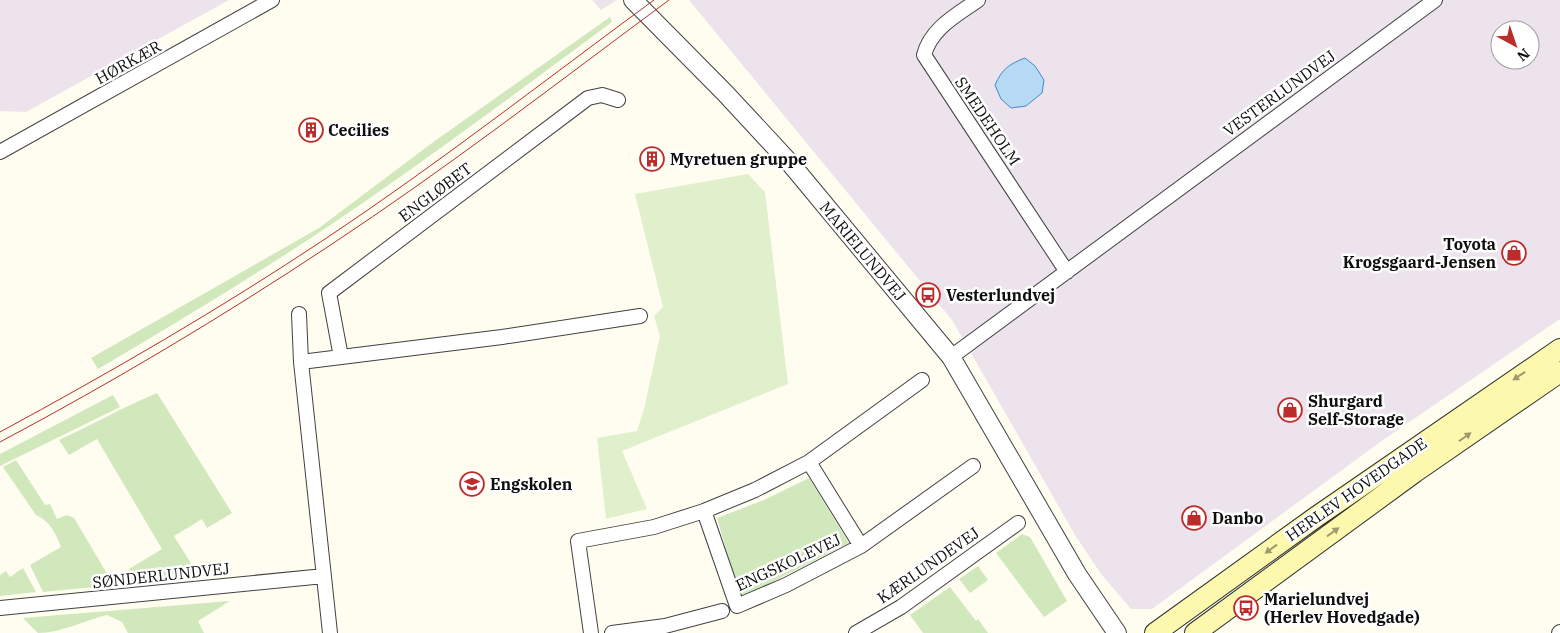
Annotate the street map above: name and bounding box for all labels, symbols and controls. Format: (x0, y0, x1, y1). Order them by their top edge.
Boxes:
north arrow (1490, 20, 1540, 70)
street label: HØRKÆR (92, 36, 165, 88)
text: N (1513, 45, 1533, 65)
street label: VESTERLUNDVEJ (1219, 46, 1339, 140)
street label: SMEDEHOLM (951, 73, 1025, 169)
building icon: Cecilies (298, 117, 324, 143)
place label: Cecilies (328, 120, 389, 140)
building icon: Myretuen gruppe (639, 146, 665, 172)
place label: Myretuen gruppe (670, 149, 807, 169)
street label: ENGLØBET (394, 158, 476, 226)
street label: MARIELUNDVEJ (816, 197, 910, 305)
place label: Toyota Krogsgaard-Jensen (1343, 234, 1496, 272)
shop icon: Toyota Krogsgaard-Jensen (1501, 240, 1527, 266)
bus stop icon: Vesterlundvej (915, 282, 941, 308)
place label: Vesterlundvej (946, 285, 1055, 305)
one-way arrow (1513, 371, 1526, 381)
place label: Shurgard Self-Storage (1308, 391, 1404, 429)
shop icon: Shurgard Self-Storage (1277, 397, 1303, 423)
one-way arrow (1458, 432, 1471, 442)
street label: HERLEV HOVEDGADE (1282, 433, 1430, 545)
school or university icon: Engskolen (459, 471, 485, 497)
place label: Engskolen (490, 474, 573, 494)
shop icon: Danbo (1181, 505, 1207, 531)
place label: Danbo (1212, 508, 1263, 528)
street label: KÆRLUNDEVEJ (873, 522, 983, 608)
one-way arrow (1326, 527, 1340, 537)
street label: ENGSKOLEVEJ (732, 529, 844, 595)
one-way arrow (1264, 544, 1278, 554)
street label: SØNDERLUNDVEJ (91, 558, 231, 592)
place label: Marielundvej (Herlev Hovedgade) (1264, 589, 1420, 627)
bus stop icon: Marielundvej (Herlev Hovedgade) (1233, 595, 1259, 621)

